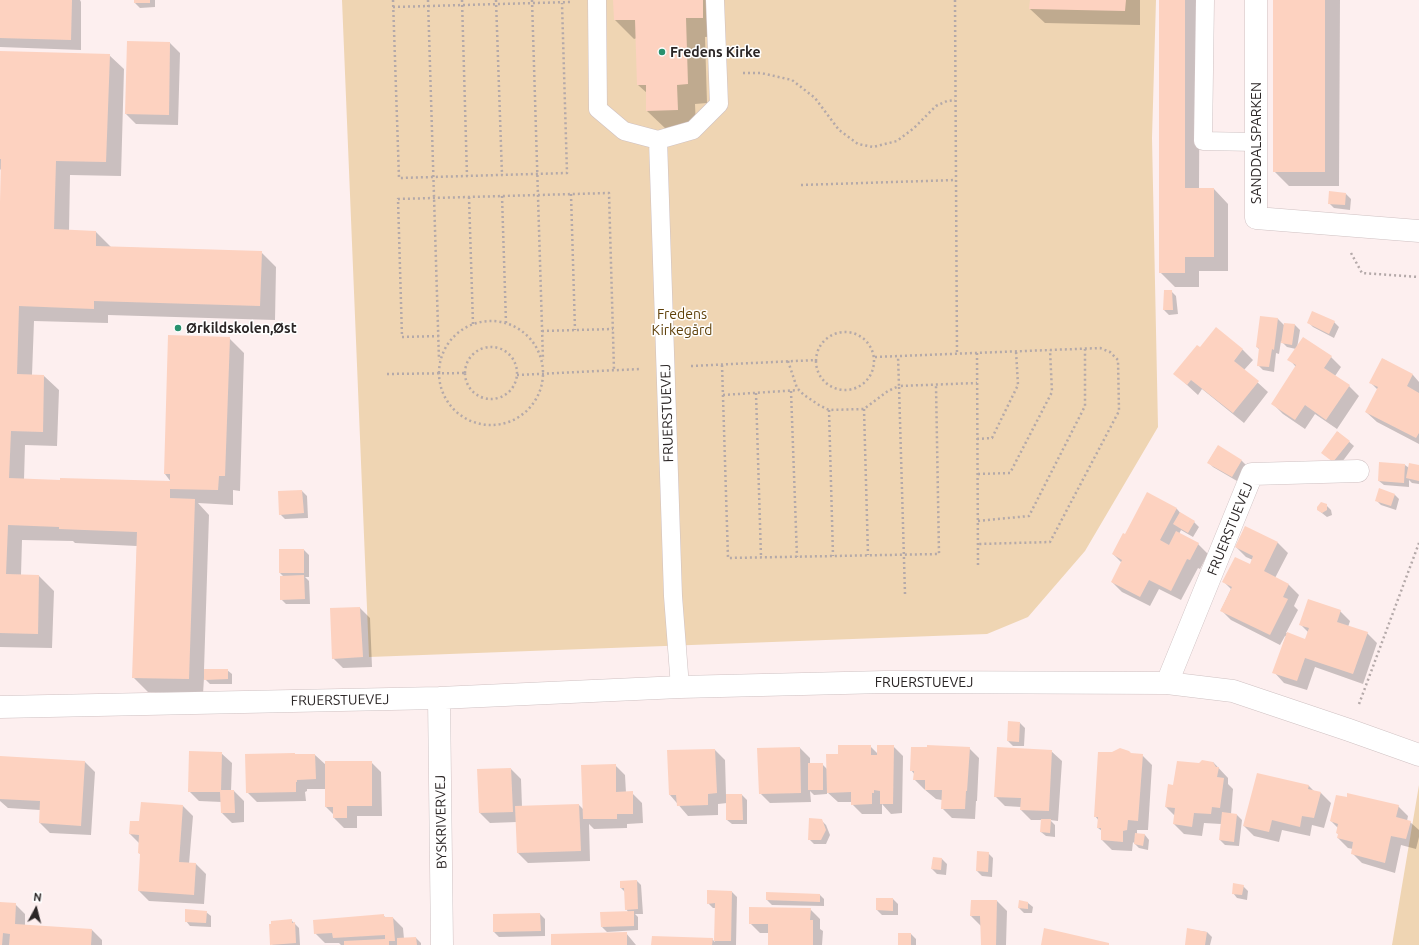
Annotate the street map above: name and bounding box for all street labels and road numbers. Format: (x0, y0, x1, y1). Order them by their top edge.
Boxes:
street label: SANDDALSPARKEN (1248, 82, 1264, 204)
street label: FRUERSTUEVEJ (657, 363, 677, 463)
street label: FRUERSTUEVEJ (1204, 480, 1256, 578)
street label: FRUERSTUEVEJ (875, 674, 973, 690)
street label: FRUERSTUEVEJ (291, 691, 389, 709)
street label: BYSKRIVERVEJ (432, 775, 450, 869)

